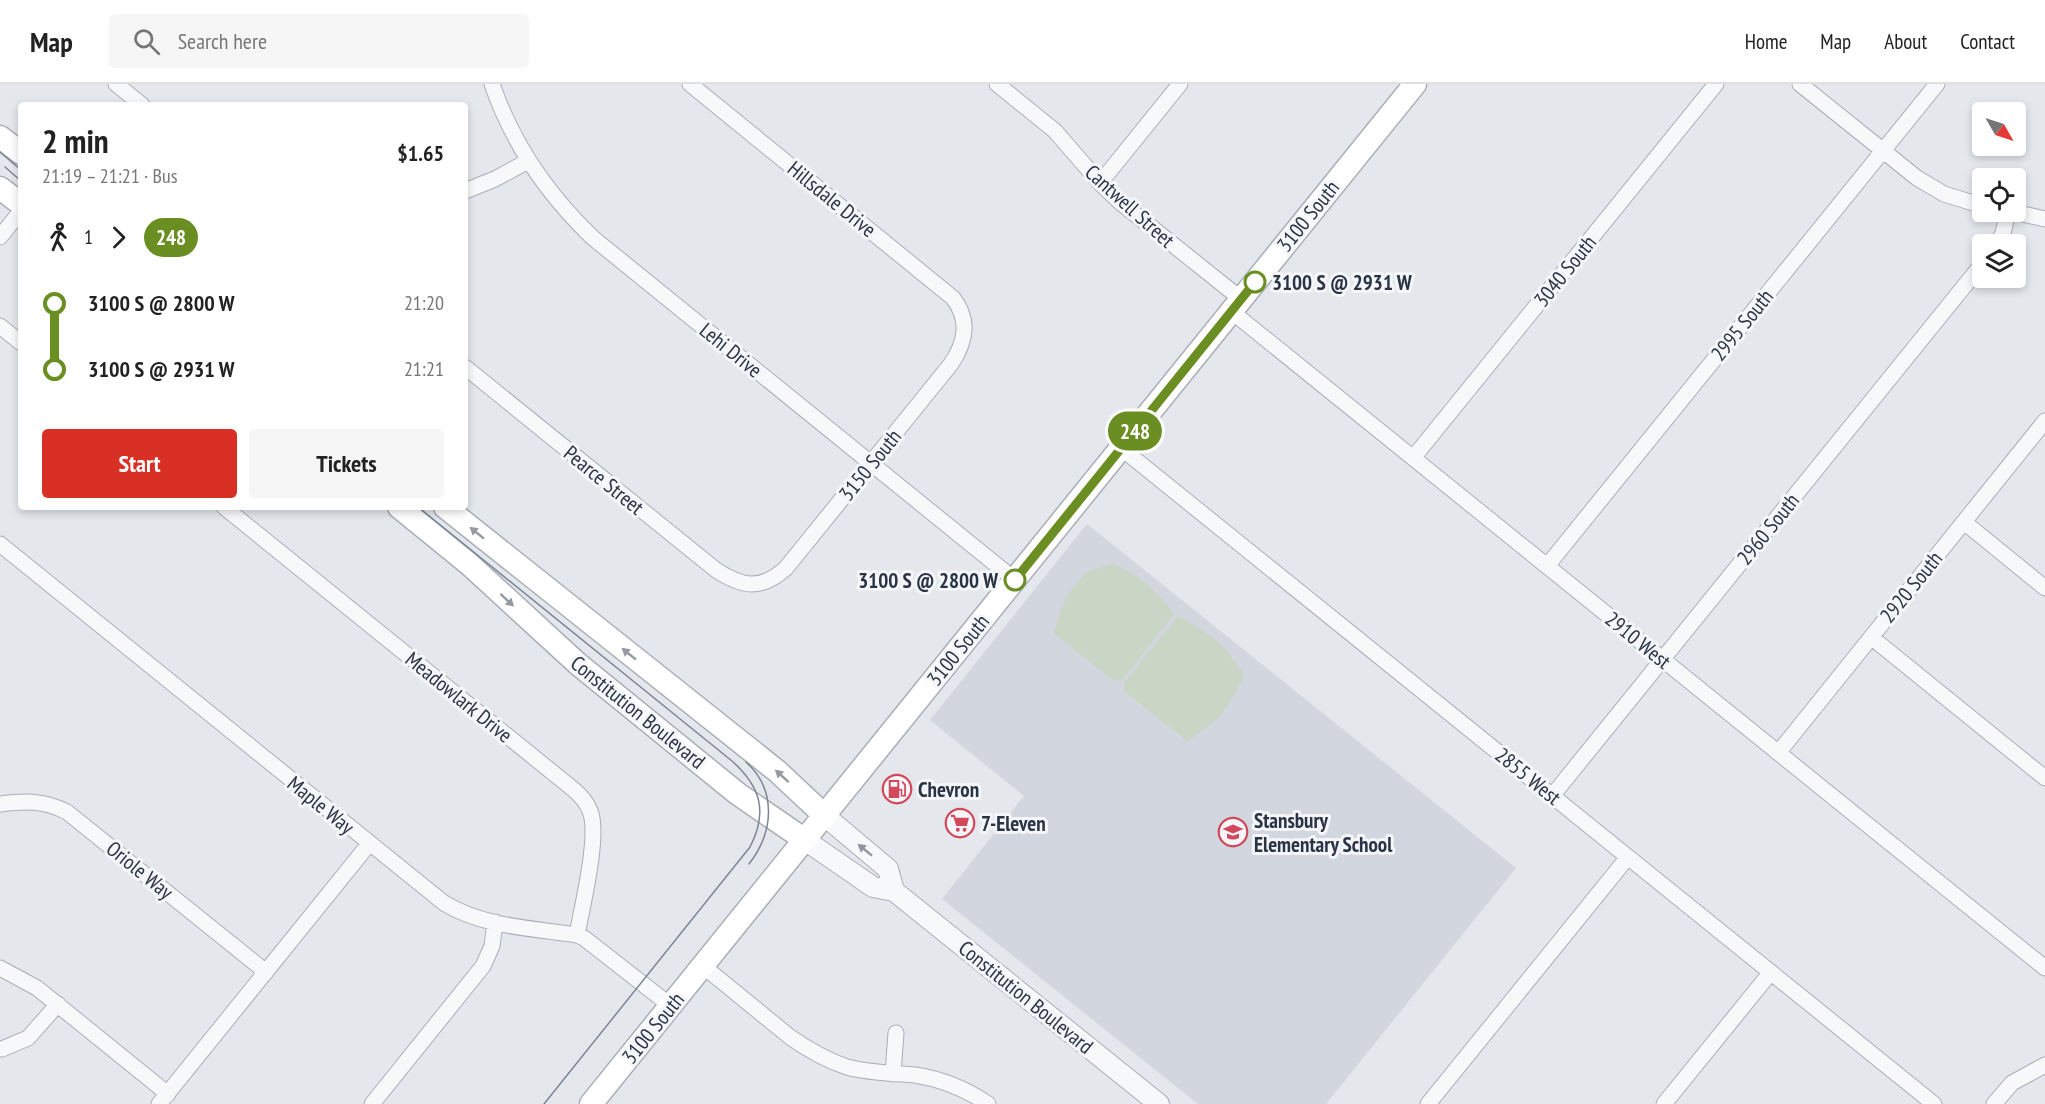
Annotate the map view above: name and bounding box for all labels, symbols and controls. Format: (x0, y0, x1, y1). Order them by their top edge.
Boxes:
search box (109, 14, 529, 68)
text: Map (30, 23, 73, 60)
icon: search (130, 25, 163, 58)
text: Search here (178, 27, 267, 55)
text: Home (1745, 28, 1787, 55)
text: Map (1820, 28, 1851, 55)
text: About (1884, 28, 1927, 55)
text: Contact (1960, 28, 2015, 55)
north arrow (1972, 102, 2026, 156)
map controls (1972, 102, 2026, 288)
text: 2 min (42, 119, 109, 162)
text: $1.65 (397, 139, 444, 167)
street label: Hillsdale Drive (782, 155, 882, 243)
street label: Cantwell Street (1080, 159, 1181, 253)
text: 21:19 – 21:21 · Bus (42, 163, 177, 189)
button: locate (1972, 168, 2026, 222)
street label: 3100 South (1271, 175, 1345, 257)
icon: walk (42, 221, 75, 254)
icon: forward (102, 221, 135, 254)
text: 1 (84, 224, 93, 250)
text: 248 (156, 224, 186, 251)
street label: 3040 South (1528, 230, 1602, 312)
button: layers (1972, 234, 2026, 288)
place label: 3100 S @ 2931 W (1272, 269, 1413, 296)
marker: 3100 S @ 2931 W (1244, 271, 1266, 293)
street label: 2995 South (1705, 284, 1779, 366)
text: 3100 S @ 2800 W (88, 289, 235, 317)
text: 21:20 (404, 290, 444, 316)
street label: Lehi Drive (694, 317, 768, 383)
text: 3100 S @ 2931 W (88, 355, 235, 383)
text: 21:21 (404, 356, 444, 382)
line badge: 248 (1100, 412, 1170, 450)
text: 248 (1120, 418, 1150, 445)
street label: 3150 South (833, 424, 907, 506)
button: Start (42, 429, 237, 498)
button: Tickets (249, 429, 444, 498)
street label: Pearce Street (558, 439, 650, 521)
street label: 2960 South (1731, 488, 1805, 570)
one-way arrow (469, 526, 485, 539)
street label: 2920 South (1874, 546, 1948, 628)
place label: 3100 S @ 2800 W (858, 567, 999, 594)
marker: 3100 S @ 2800 W (1004, 569, 1026, 591)
one-way arrow (500, 592, 514, 606)
street label: 2910 West (1600, 605, 1677, 675)
street label: 3100 South (921, 609, 995, 691)
street label: Meadowlark Drive (400, 646, 518, 748)
one-way arrow (621, 648, 637, 661)
street label: Constitution Boulevard (565, 649, 711, 775)
street label: 2855 West (1490, 741, 1567, 811)
street label: Maple Way (282, 770, 360, 840)
one-way arrow (775, 770, 790, 783)
fuel station icon: Chevron (881, 773, 913, 805)
place label: Chevron (918, 776, 979, 803)
supermarket icon: 7-Eleven (944, 807, 976, 839)
place label: Stansbury Elementary School (1254, 807, 1393, 858)
place label: 7-Eleven (981, 810, 1046, 837)
school or university icon: Stansbury Elementary School (1217, 816, 1249, 848)
street label: Oriole Way (101, 835, 179, 905)
one-way arrow (858, 844, 873, 857)
street label: Constitution Boulevard (953, 934, 1099, 1060)
street label: 3100 South (616, 987, 690, 1069)

